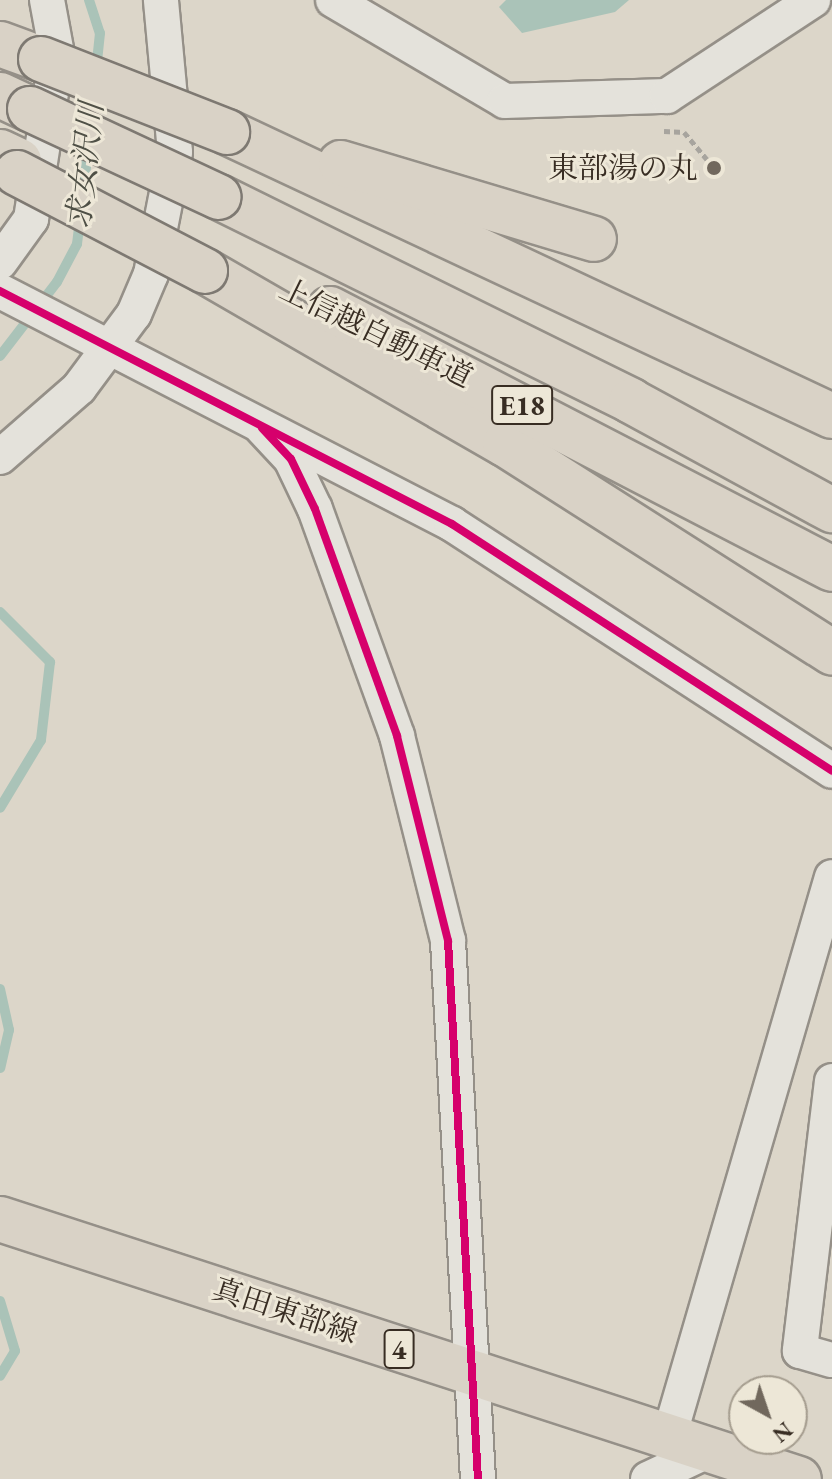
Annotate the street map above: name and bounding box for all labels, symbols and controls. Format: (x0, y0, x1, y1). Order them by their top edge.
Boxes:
water label: 求女沢川 (59, 100, 111, 232)
place label: 東部湯の丸 (548, 150, 698, 186)
marker: 東部湯の丸 (705, 159, 723, 177)
street label: 上信越自動車道 (274, 271, 478, 395)
road number: E18 (490, 381, 554, 429)
street label: 真田東部線 (208, 1271, 362, 1351)
road number: 4 (383, 1325, 415, 1373)
north arrow (728, 1375, 808, 1455)
text: N (766, 1415, 799, 1449)

